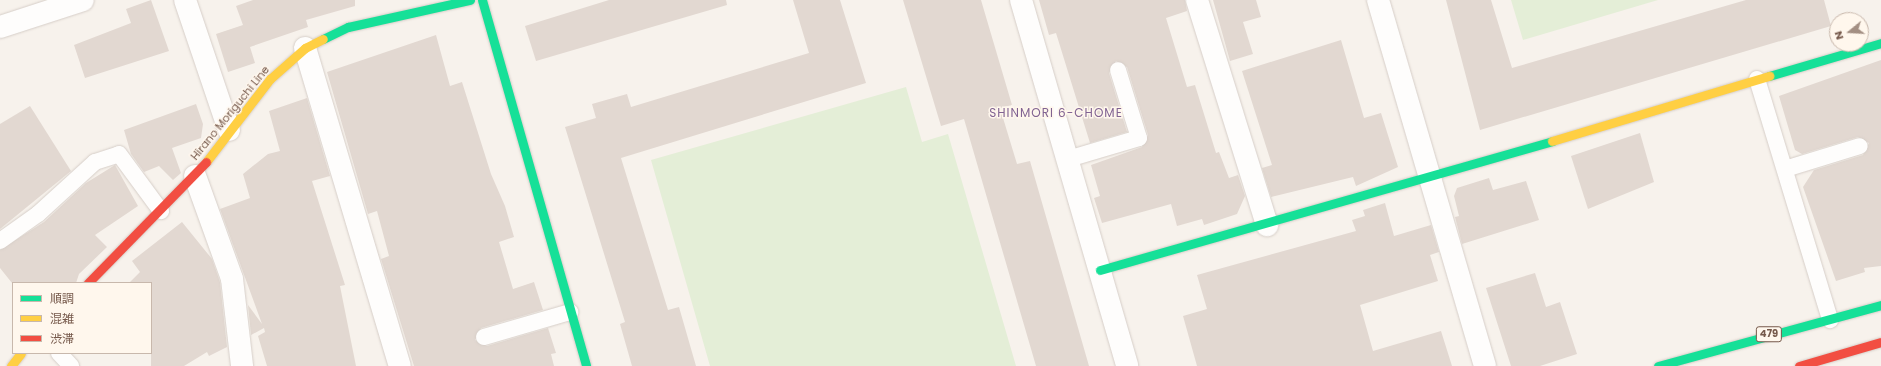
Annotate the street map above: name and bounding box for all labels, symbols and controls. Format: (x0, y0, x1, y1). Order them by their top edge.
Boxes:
north arrow (1829, 12, 1869, 52)
text: N (1830, 29, 1847, 42)
street label: Hirano Moriguchi Line (188, 63, 272, 163)
district label: SHINMORI 6-CHOME (989, 106, 1123, 120)
legend (12, 282, 152, 354)
text: 順調 (50, 290, 74, 307)
text: 混雑 (50, 310, 74, 327)
road number: 479 (1755, 326, 1783, 342)
text: 渋滞 (50, 330, 74, 347)

